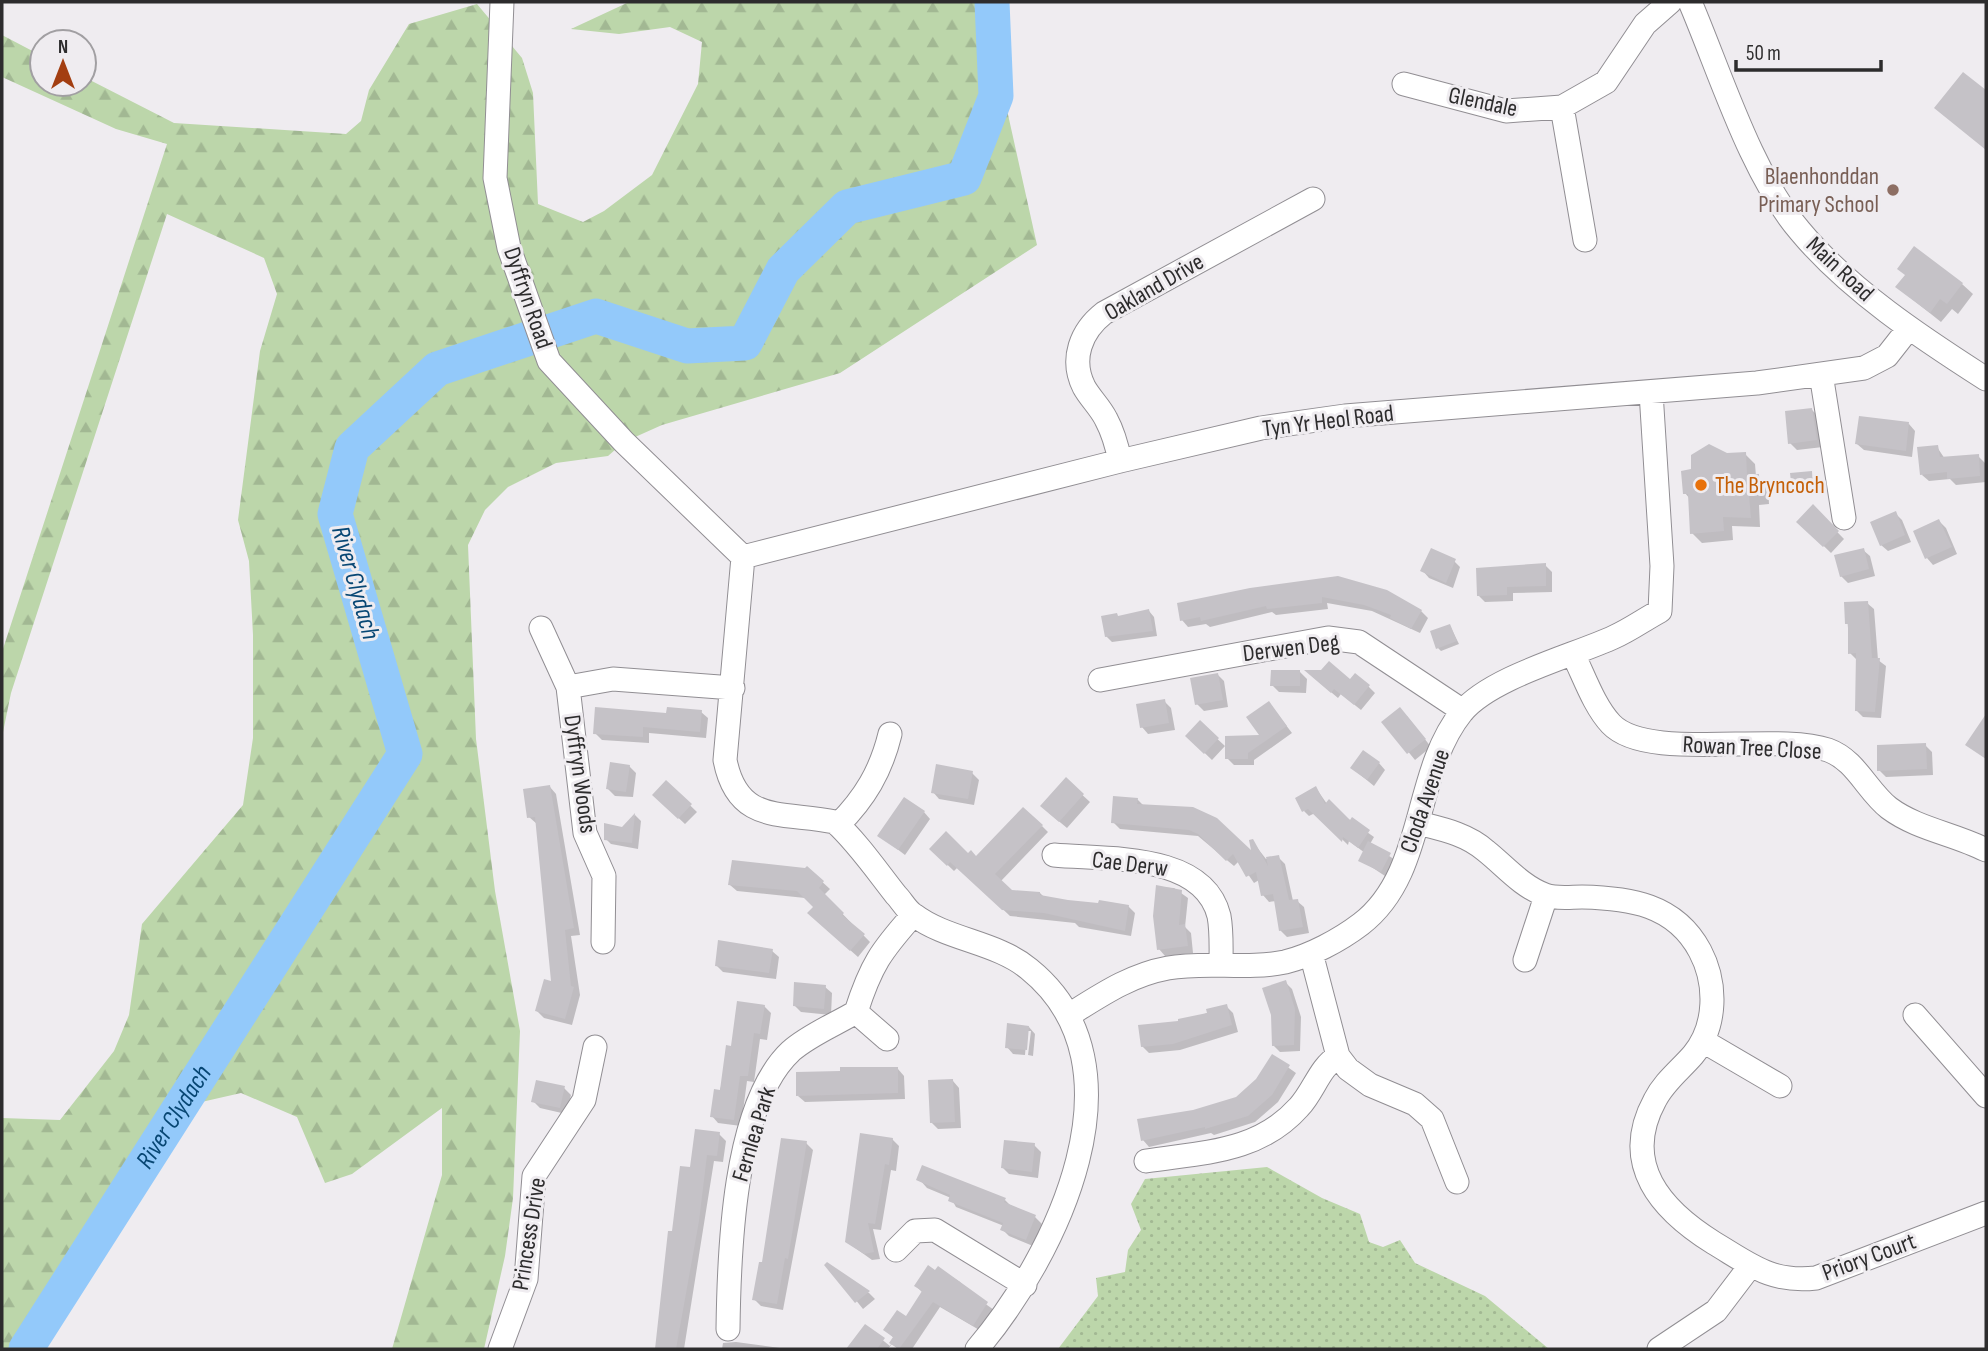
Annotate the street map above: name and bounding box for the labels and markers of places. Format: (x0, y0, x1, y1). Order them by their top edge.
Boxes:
place label: Blaenhonddan Primary School (1758, 162, 1879, 219)
marker: Blaenhonddan Primary School (1885, 182, 1901, 198)
place label: The Bryncoch (1715, 471, 1825, 500)
marker: The Bryncoch (1693, 477, 1709, 493)

